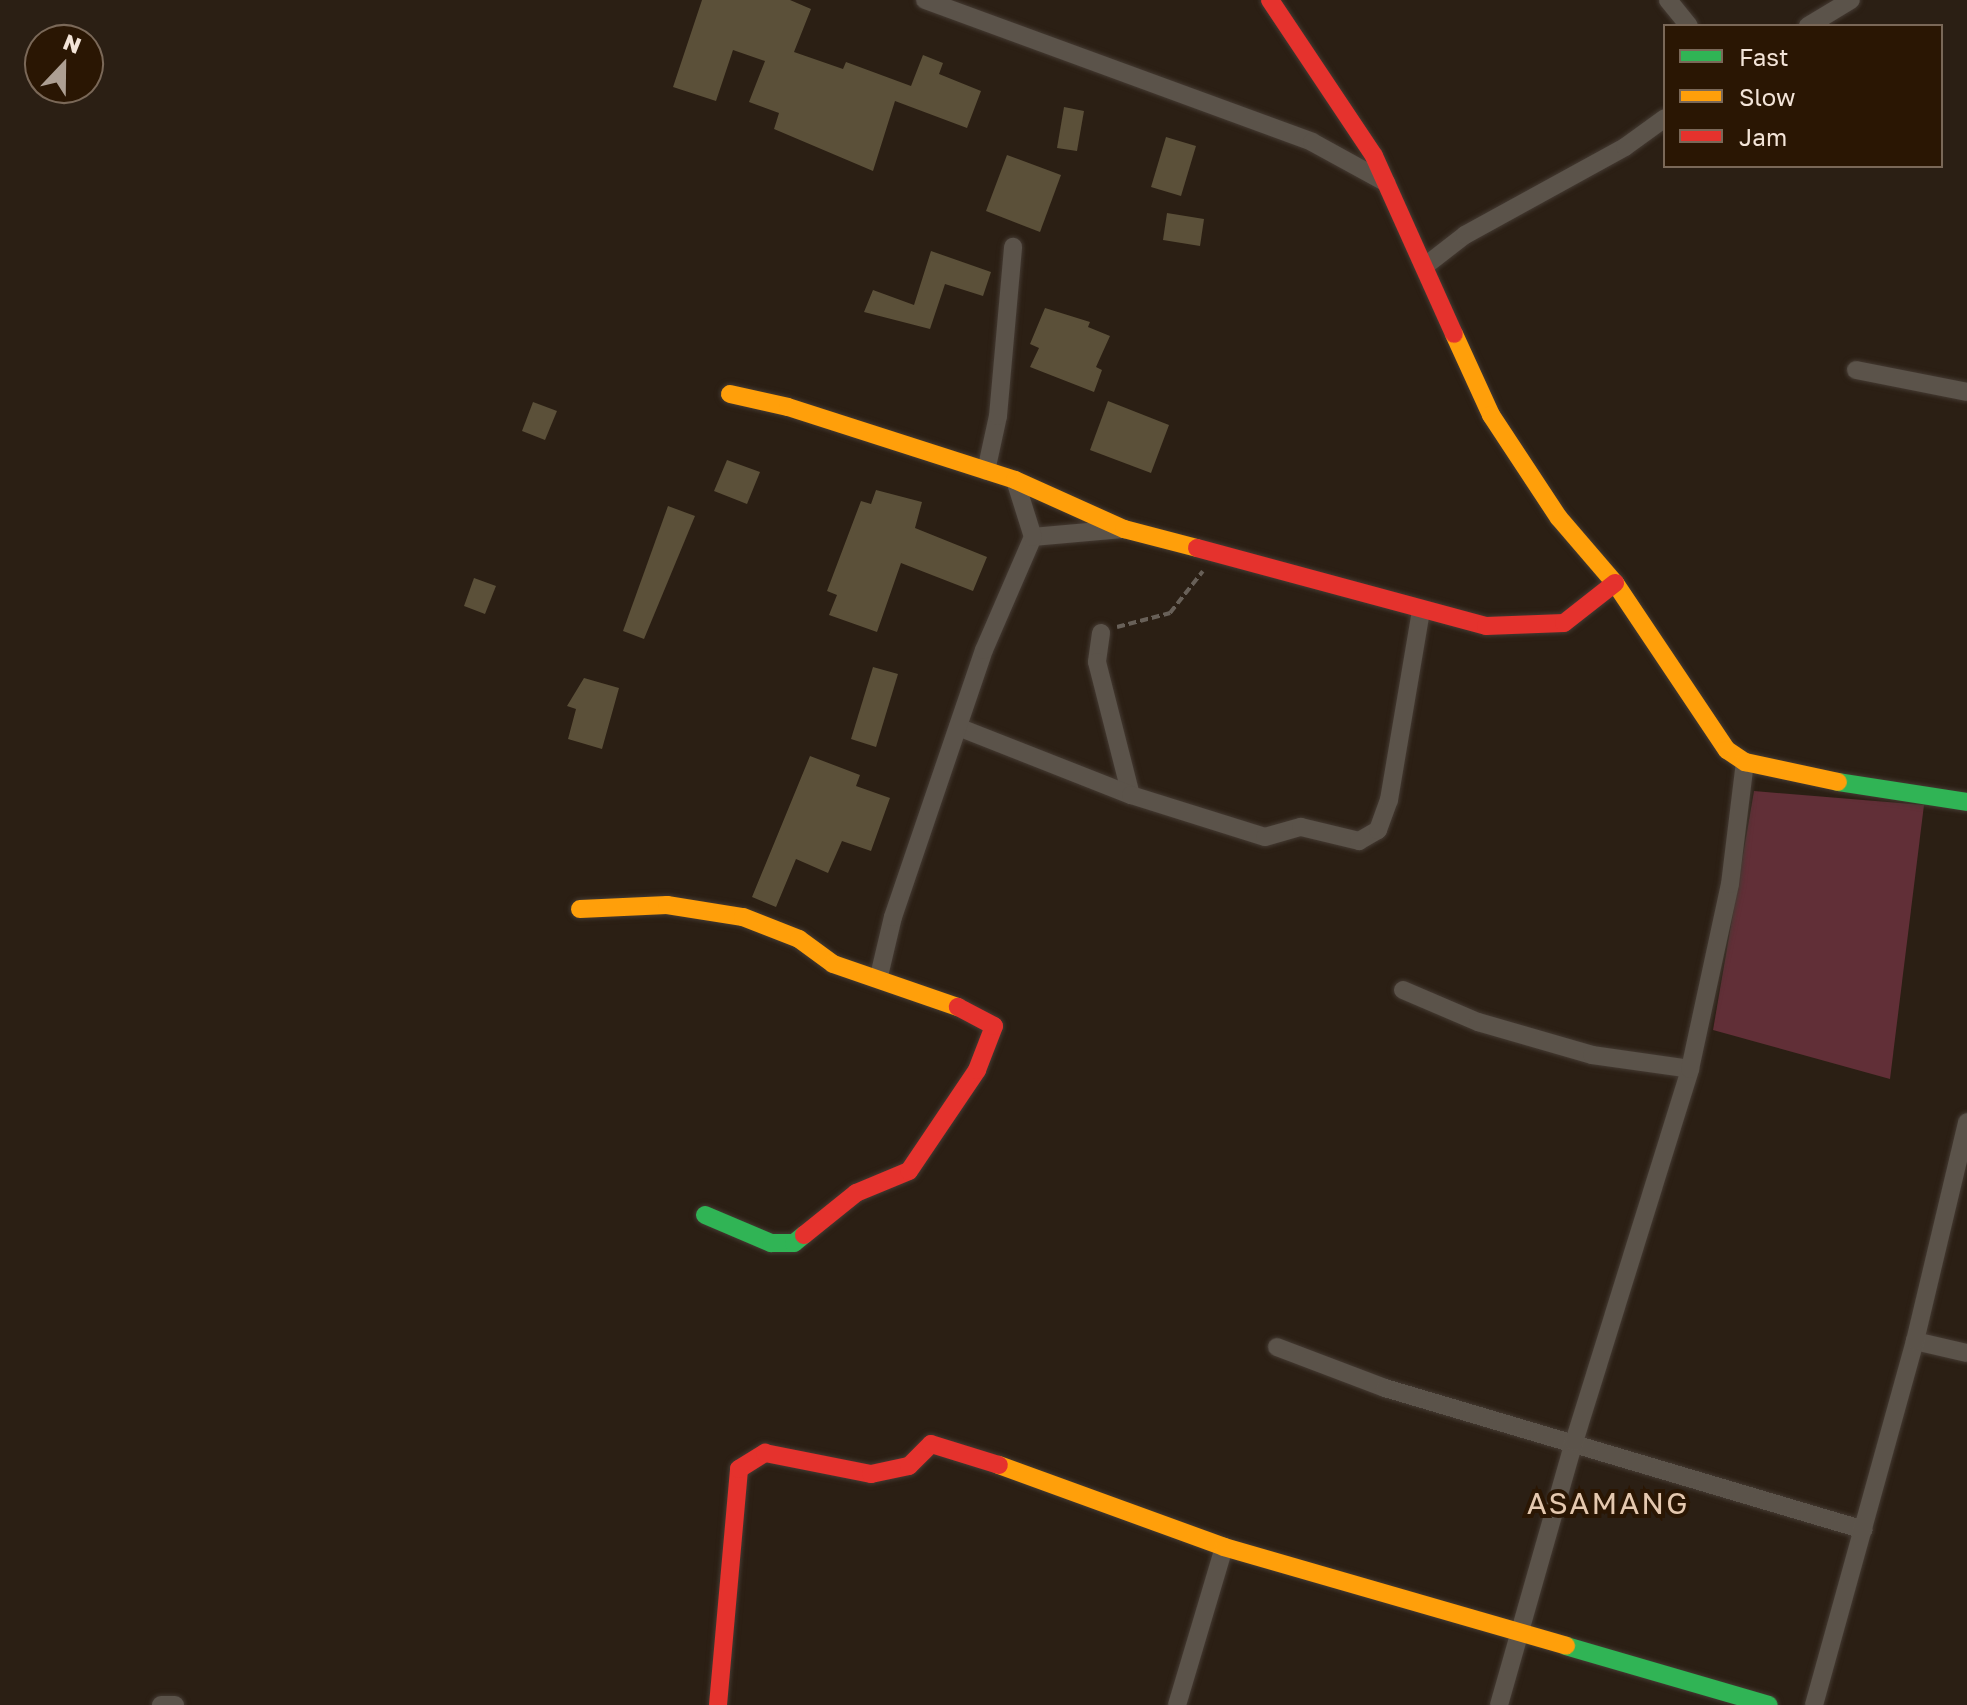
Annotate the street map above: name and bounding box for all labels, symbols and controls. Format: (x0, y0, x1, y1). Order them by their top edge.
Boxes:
north arrow (24, 24, 104, 104)
legend (1663, 24, 1943, 168)
text: N (60, 27, 85, 59)
text: Fast (1739, 42, 1789, 71)
text: Slow (1739, 82, 1795, 111)
text: Jam (1739, 122, 1787, 151)
district label: ASAMANG (1527, 1485, 1689, 1521)

